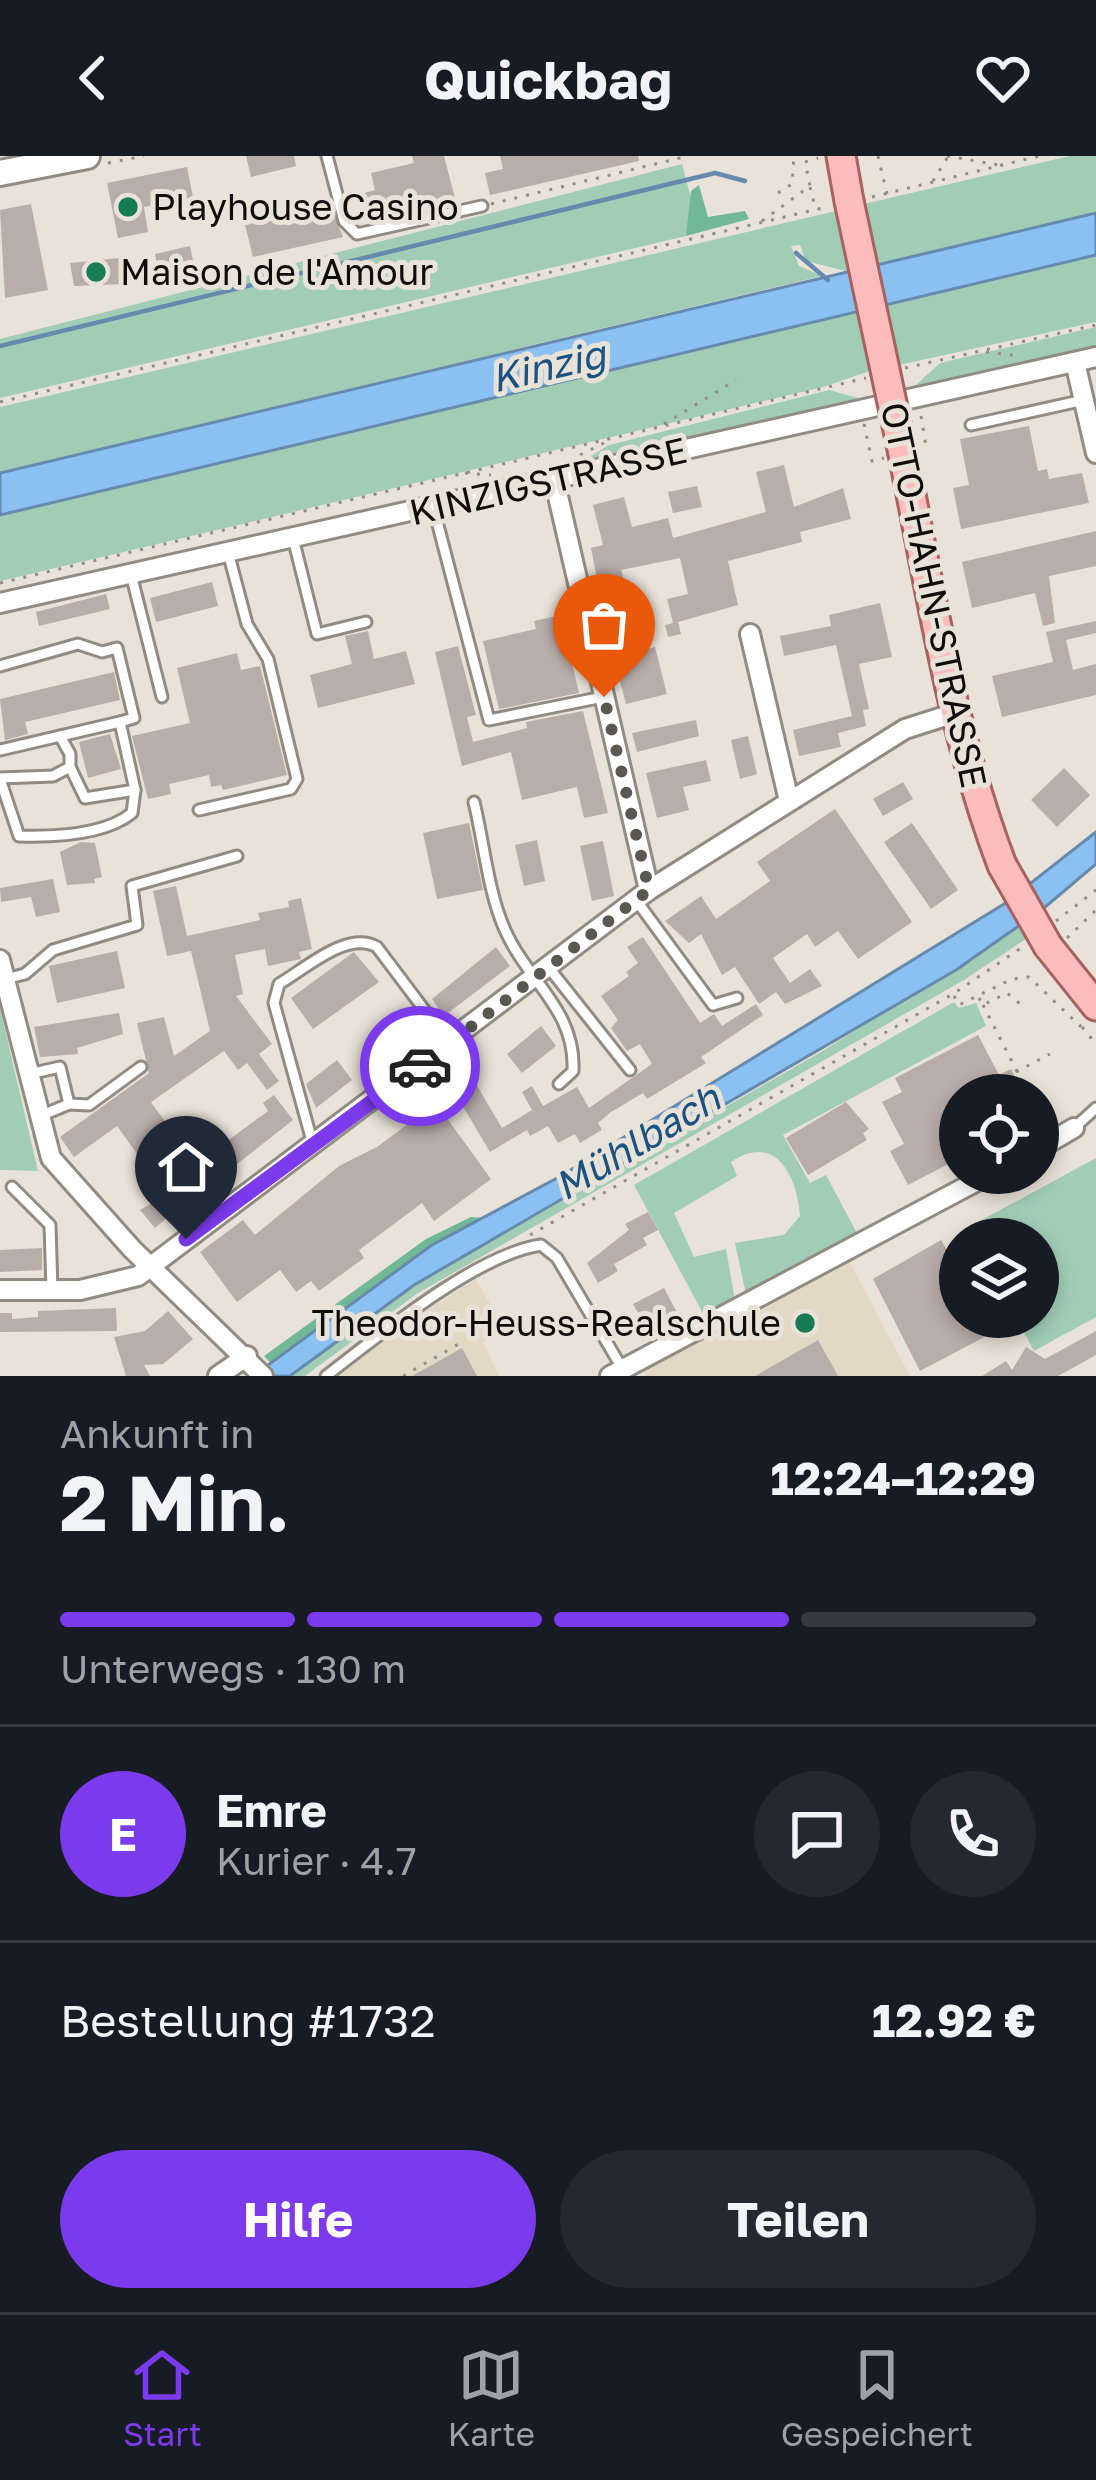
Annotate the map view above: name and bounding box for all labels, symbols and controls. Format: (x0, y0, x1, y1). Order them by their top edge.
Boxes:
icon: back (60, 45, 126, 111)
icon: heart (970, 45, 1036, 111)
text: Quickbag (424, 46, 672, 111)
place label: Playhouse Casino (152, 185, 459, 228)
marker: Playhouse Casino (115, 194, 141, 220)
place label: Maison de l'Amour (120, 250, 433, 293)
marker: Maison de l'Amour (83, 259, 109, 285)
water label: Kinzig (486, 329, 612, 401)
street label: OTTO-HAHN-STRASSE (873, 398, 996, 791)
street label: KINZIGSTRASSE (405, 428, 691, 533)
pin (553, 574, 655, 697)
icon: bag (571, 592, 637, 658)
courier (360, 1006, 480, 1126)
icon: car (387, 1033, 453, 1099)
water label: Mühlbach (545, 1073, 730, 1209)
map controls (939, 1074, 1059, 1338)
button: locate (939, 1074, 1059, 1194)
pin (135, 1116, 237, 1239)
icon: home (153, 1134, 219, 1200)
button: layers (939, 1218, 1059, 1338)
place label: Theodor-Heuss-Realschule (311, 1301, 781, 1344)
marker: Theodor-Heuss-Realschule (792, 1310, 818, 1336)
text: Ankunft in (60, 1410, 254, 1457)
text: 12:24–12:29 (770, 1451, 1036, 1505)
text: 2 Min. (60, 1455, 290, 1548)
text: Unterwegs · 130 m (60, 1645, 406, 1692)
button: chat (754, 1771, 880, 1897)
button: phone (910, 1771, 1036, 1897)
text: Emre (216, 1783, 327, 1837)
text: E (109, 1807, 137, 1861)
text: Kurier · 4.7 (216, 1837, 417, 1884)
text: Bestellung #1732 (60, 1993, 436, 2047)
text: 12.92 € (872, 1993, 1036, 2047)
button: Hilfe (60, 2150, 536, 2288)
button: Teilen (560, 2150, 1036, 2288)
tab: Start (123, 2342, 202, 2453)
tab: Karte (448, 2342, 535, 2453)
tab: Gespeichert (781, 2342, 973, 2453)

